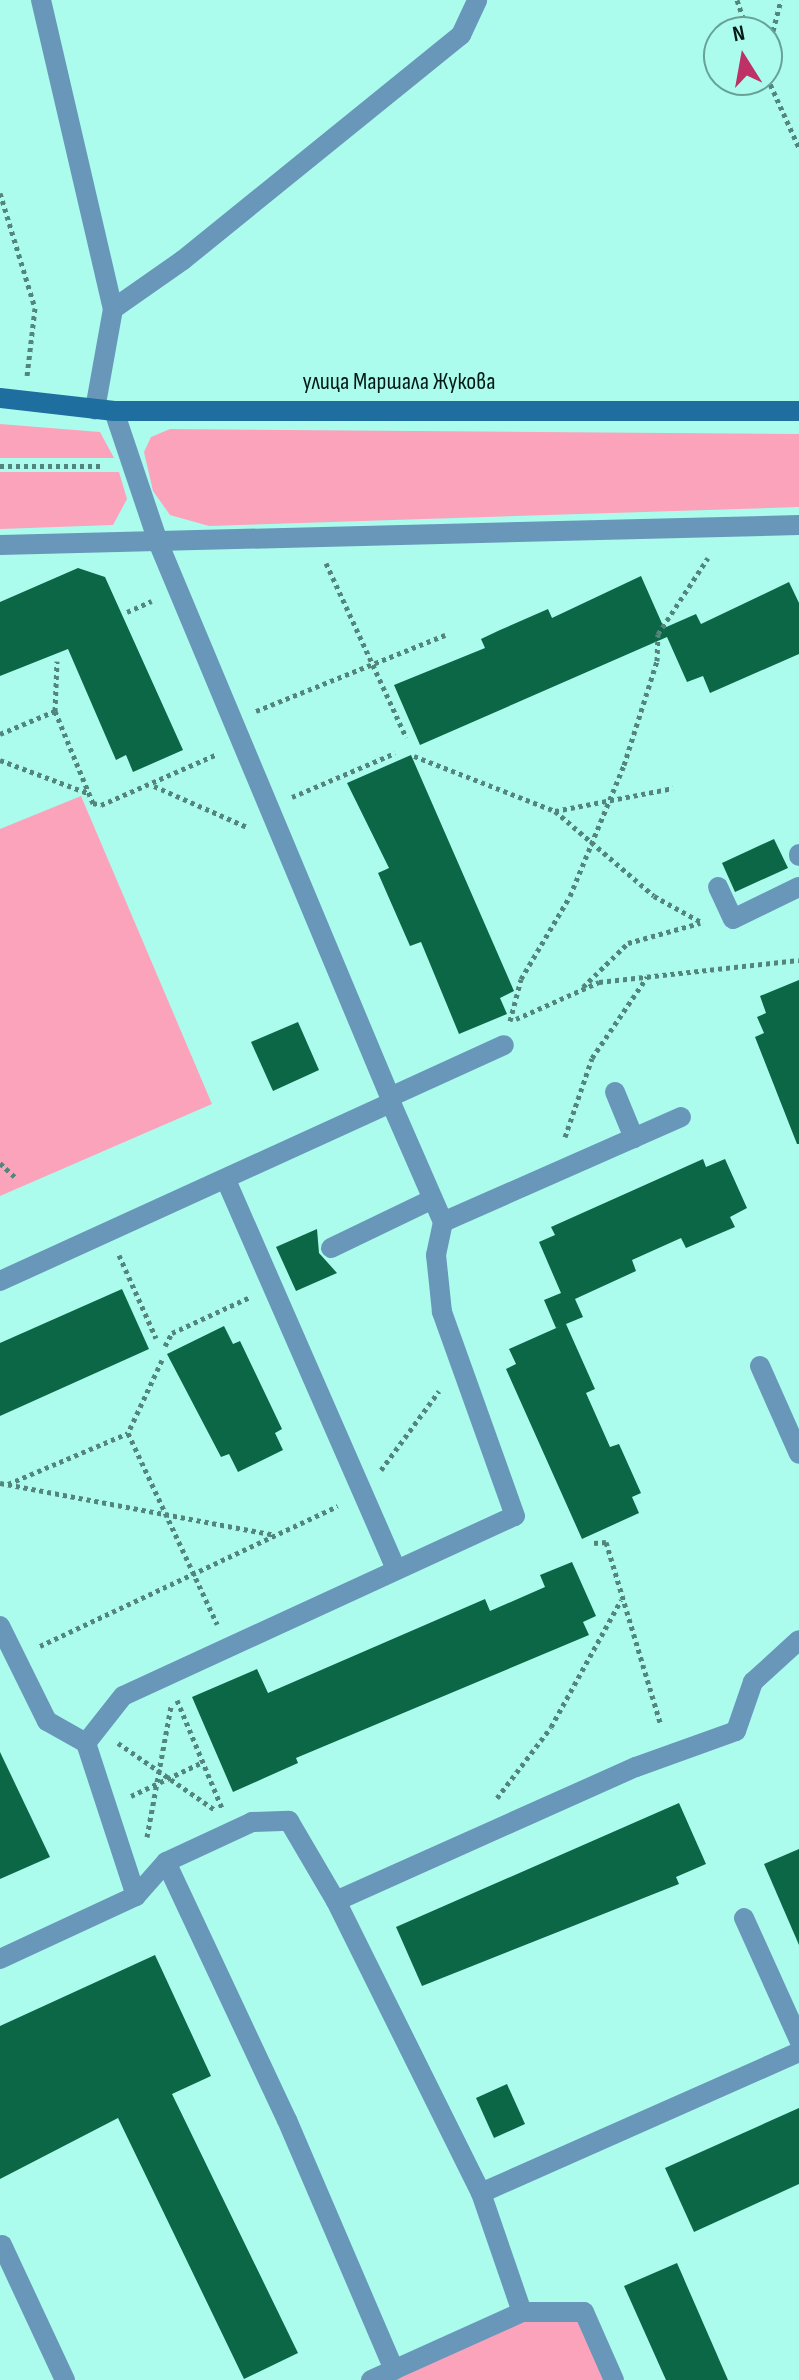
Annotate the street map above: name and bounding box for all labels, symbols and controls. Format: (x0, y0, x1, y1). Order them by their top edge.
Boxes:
north arrow (703, 16, 783, 96)
text: N (730, 20, 747, 48)
street label: улица Маршала Жукова (302, 368, 496, 396)

